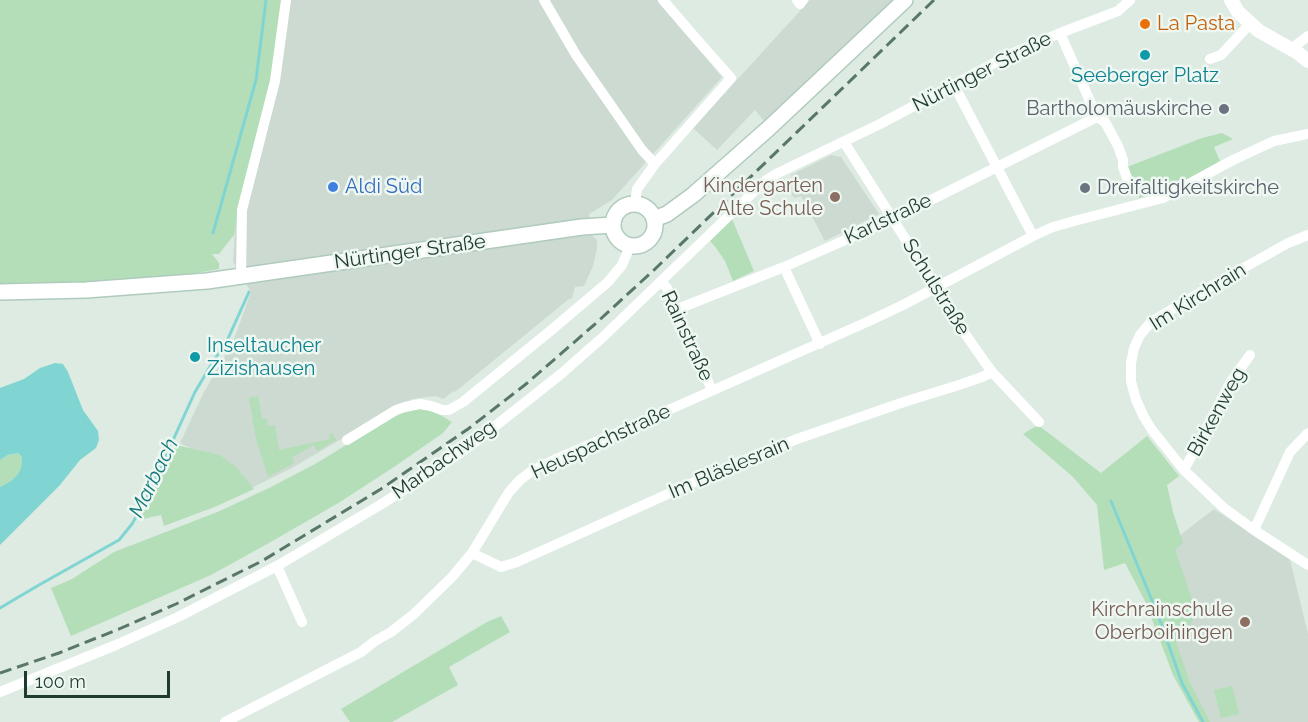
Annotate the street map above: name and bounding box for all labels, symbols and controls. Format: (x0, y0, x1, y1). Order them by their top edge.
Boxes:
place label: La Pasta (1157, 12, 1235, 36)
marker: La Pasta (1138, 17, 1152, 31)
street label: Nürtinger Straße (909, 27, 1055, 117)
marker: Seeberger Platz (1138, 48, 1152, 62)
place label: Seeberger Platz (1071, 64, 1219, 88)
place label: Bartholomäuskirche (1026, 97, 1212, 121)
marker: Bartholomäuskirche (1217, 102, 1231, 116)
place label: Kindergarten Alte Schule (703, 174, 823, 221)
place label: Aldi Süd (345, 175, 422, 199)
place label: Dreifaltigkeitskirche (1097, 176, 1279, 200)
marker: Aldi Süd (326, 180, 340, 194)
marker: Dreifaltigkeitskirche (1078, 181, 1092, 195)
street label: Karlstraße (841, 188, 935, 250)
marker: Kindergarten Alte Schule (828, 190, 842, 204)
street label: Nürtinger Straße (333, 229, 487, 275)
street label: Schulstraße (897, 234, 975, 340)
street label: Im Kirchrain (1145, 258, 1251, 336)
street label: Rainstraße (656, 287, 718, 385)
place label: Inseltaucher Zizishausen (207, 334, 321, 381)
marker: Inseltaucher Zizishausen (188, 350, 202, 364)
street label: Birkenweg (1183, 363, 1251, 461)
street label: Heuspachstraße (528, 399, 674, 485)
street label: Marbachweg (388, 415, 500, 505)
street label: Im Bläslesrain (665, 432, 793, 504)
water label: Marbach (124, 434, 184, 522)
place label: Kirchrainschule Oberboihingen (1091, 598, 1233, 645)
marker: Kirchrainschule Oberboihingen (1238, 615, 1252, 629)
scale bar (27, 659, 172, 697)
text: 100 m (35, 671, 86, 692)

